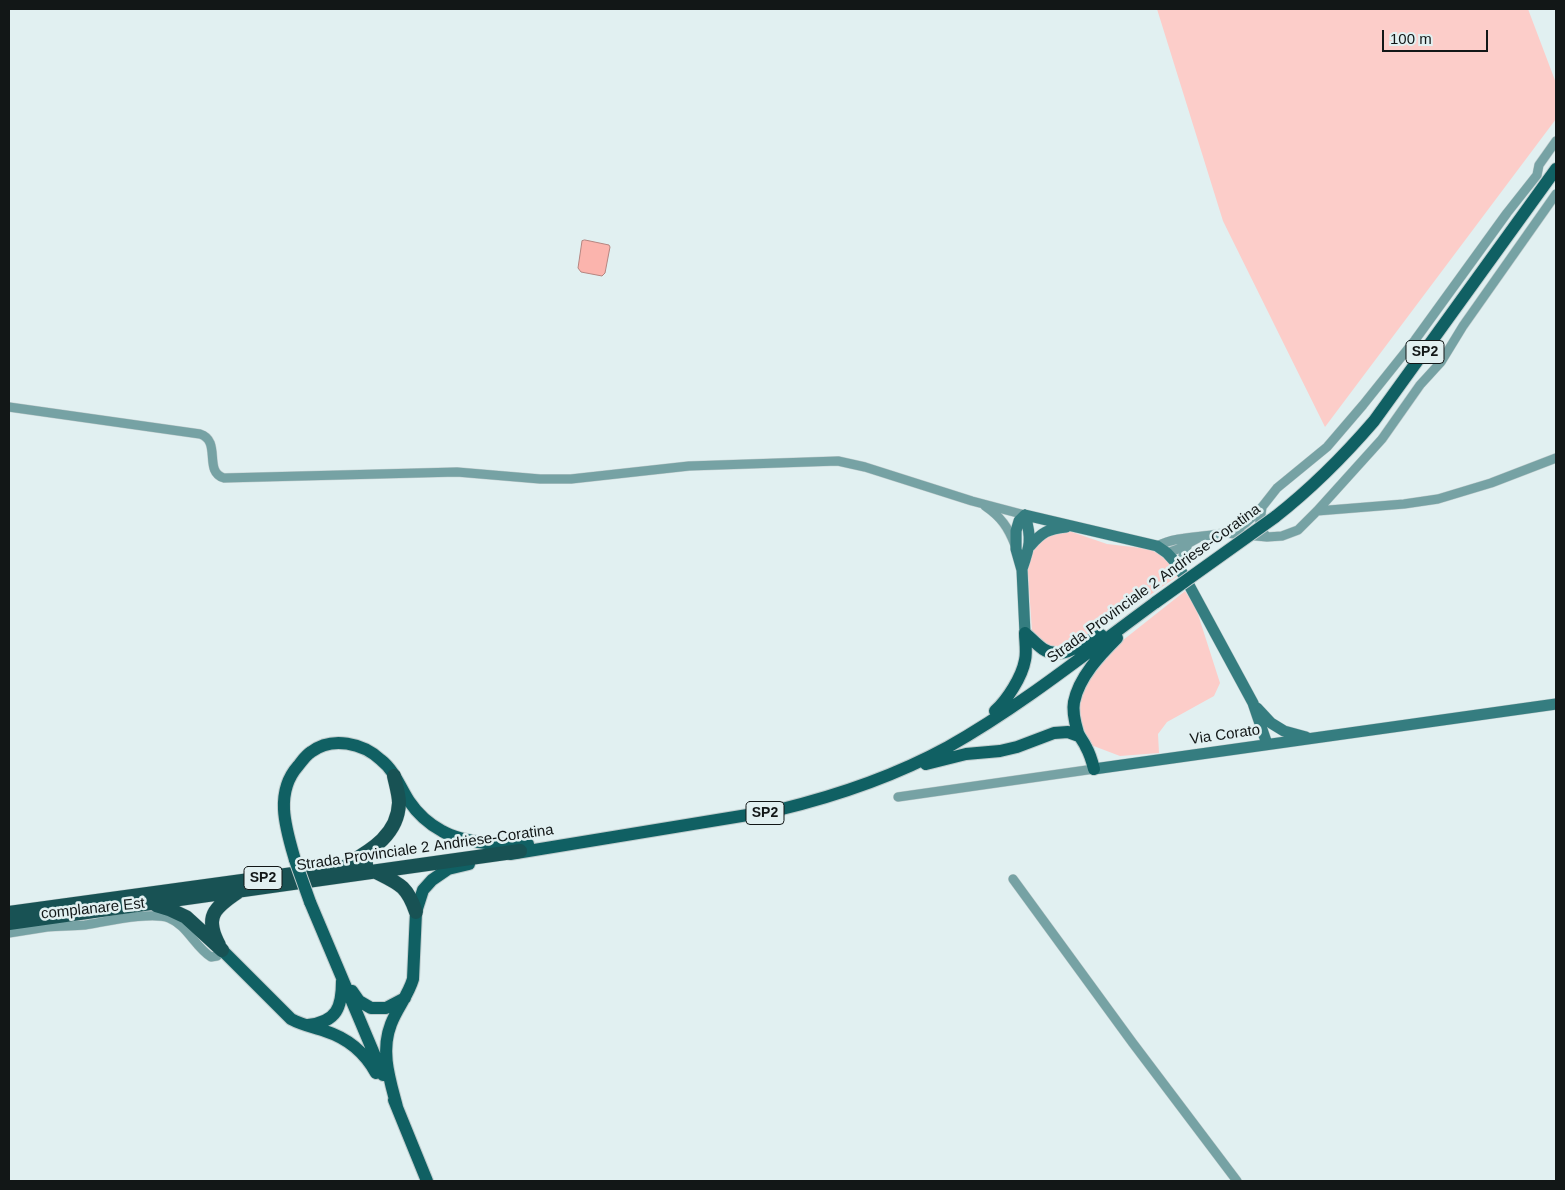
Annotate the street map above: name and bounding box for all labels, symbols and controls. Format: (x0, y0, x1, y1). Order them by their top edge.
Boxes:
scale bar (1385, 20, 1491, 52)
text: 100 m (1390, 30, 1432, 47)
road number: SP2 (1406, 341, 1444, 364)
street label: Strada Provinciale 2 Andriese-Coratina (1044, 501, 1264, 667)
street label: Via Corato (1189, 721, 1261, 749)
road number: SP2 (746, 801, 784, 824)
street label: Strada Provinciale 2 Andriese-Coratina (295, 821, 555, 875)
road number: SP2 (244, 866, 282, 890)
street label: complanare Est (40, 895, 146, 923)

